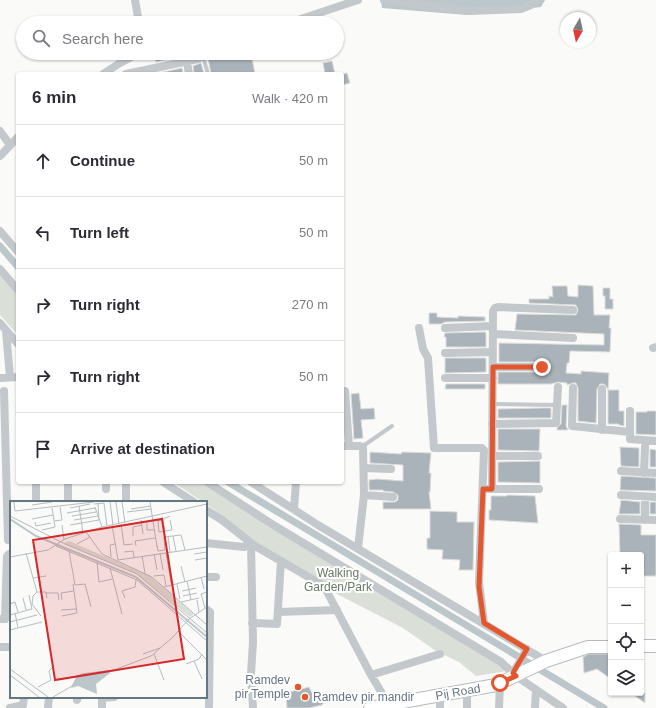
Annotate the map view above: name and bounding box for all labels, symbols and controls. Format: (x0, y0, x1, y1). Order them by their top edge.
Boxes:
north arrow (560, 12, 596, 48)
search box (16, 16, 344, 60)
icon: search (30, 27, 52, 49)
text: Search here (62, 30, 144, 47)
text: 6 min (32, 88, 76, 107)
text: Walk · 420 m (252, 91, 328, 106)
icon: ahead (32, 150, 54, 172)
text: Continue (70, 152, 135, 169)
text: 50 m (299, 153, 328, 168)
icon: left (32, 222, 54, 244)
text: Turn left (70, 224, 129, 241)
text: 50 m (299, 225, 328, 240)
icon: right (32, 294, 54, 316)
text: Turn right (70, 296, 140, 313)
text: 270 m (292, 297, 328, 312)
route end (533, 358, 551, 376)
icon: right (32, 366, 54, 388)
text: Turn right (70, 368, 140, 385)
text: 50 m (299, 369, 328, 384)
icon: arrive (32, 438, 54, 460)
text: Arrive at destination (70, 440, 215, 457)
inset map (10, 501, 207, 698)
map controls (608, 552, 644, 696)
button: + (608, 552, 644, 588)
park label: Walking Garden/Park (304, 566, 373, 594)
button: − (608, 588, 644, 624)
button: locate (608, 624, 644, 660)
button: layers (608, 660, 644, 696)
place label: Ramdev pir Temple (235, 673, 290, 701)
route start (491, 674, 509, 692)
street label: Pij Road (434, 681, 482, 703)
marker: Ramdev pir Temple (293, 682, 303, 692)
place label: Ramdev pir mandir (313, 690, 414, 704)
marker: Ramdev pir mandir (300, 692, 310, 702)

